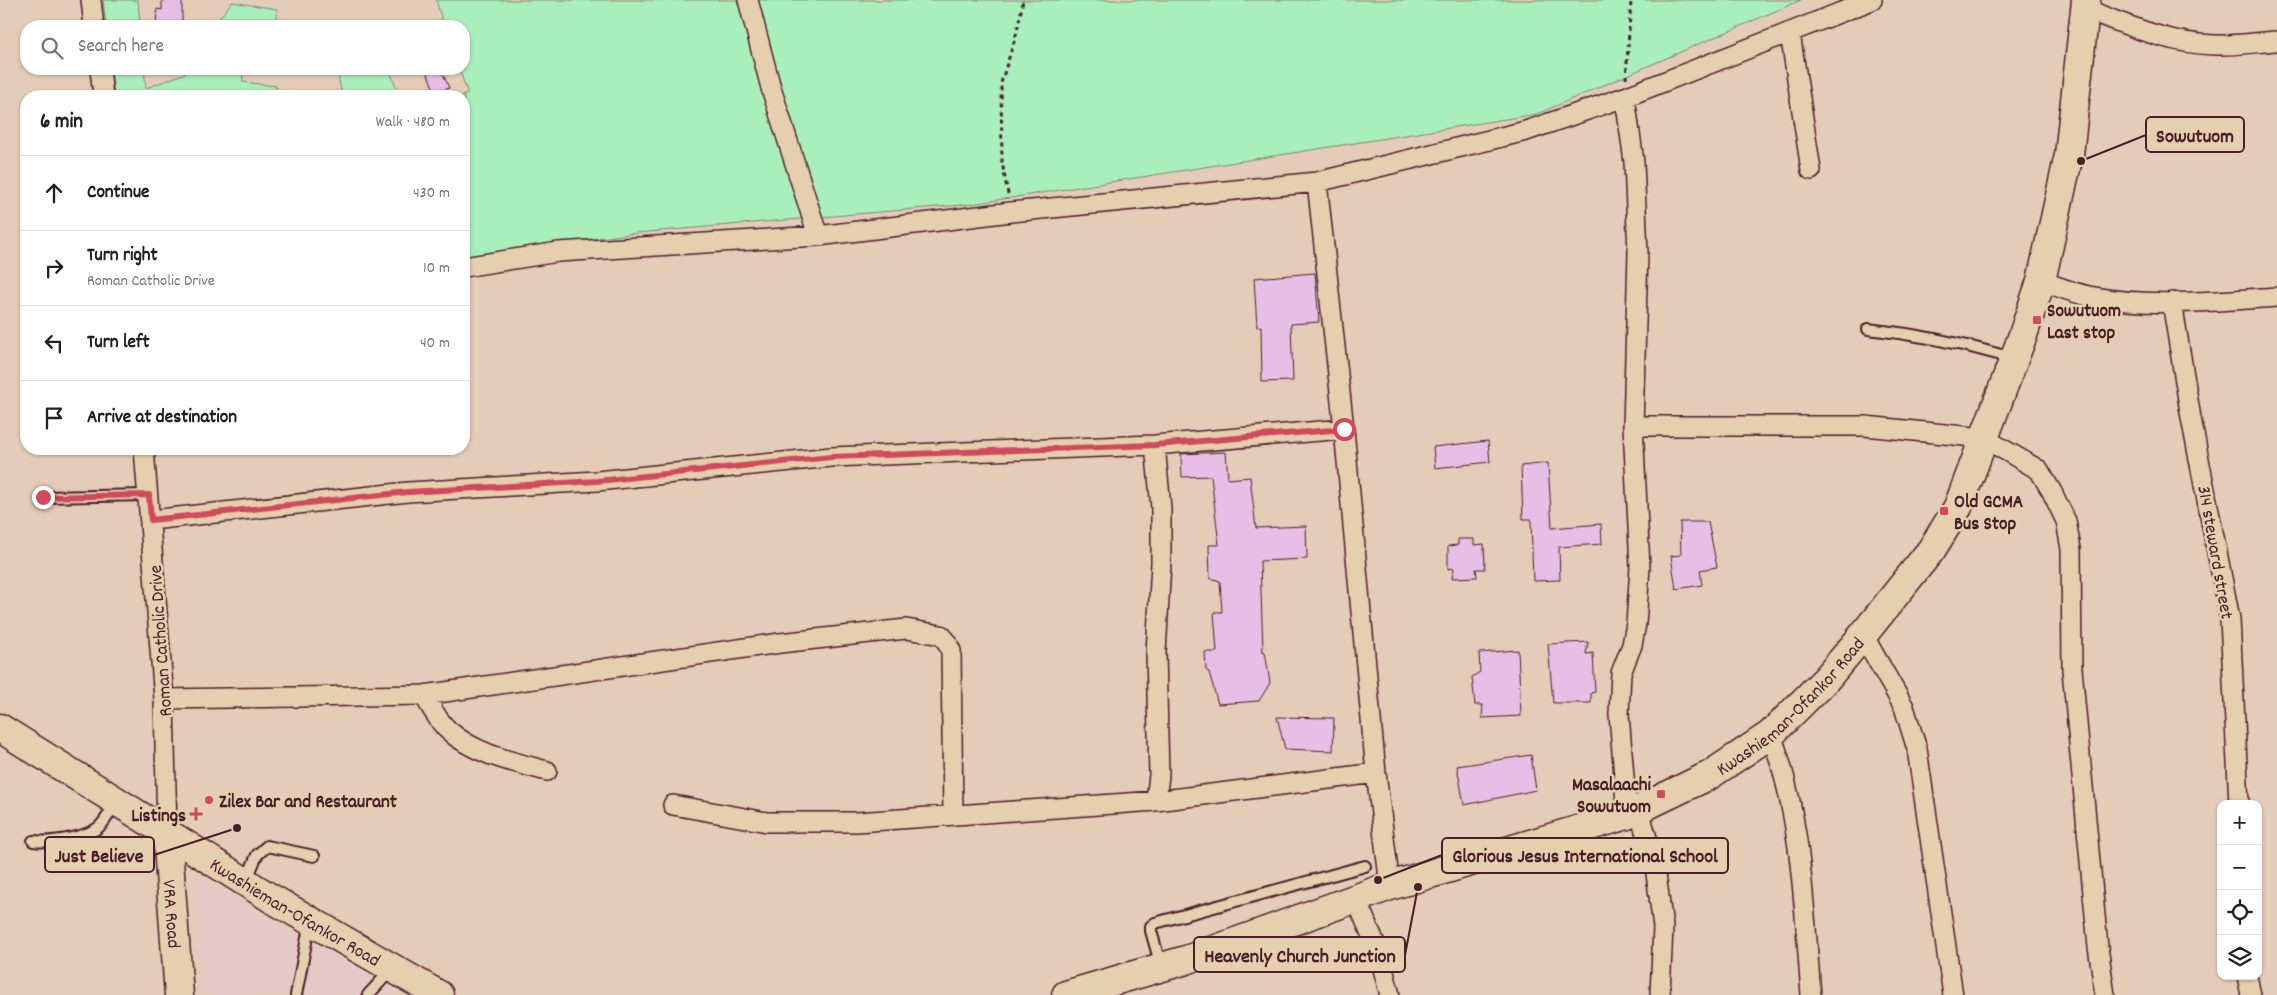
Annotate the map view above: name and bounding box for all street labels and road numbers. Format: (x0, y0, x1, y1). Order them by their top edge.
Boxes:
street label: 314 steward street (2188, 484, 2239, 622)
street label: Roman Catholic Drive (144, 564, 181, 717)
street label: Kwashieman-Ofankor Road (1712, 633, 1873, 784)
street label: Kwashieman-Ofankor Road (203, 853, 384, 975)
street label: VRA Road (153, 879, 185, 949)

